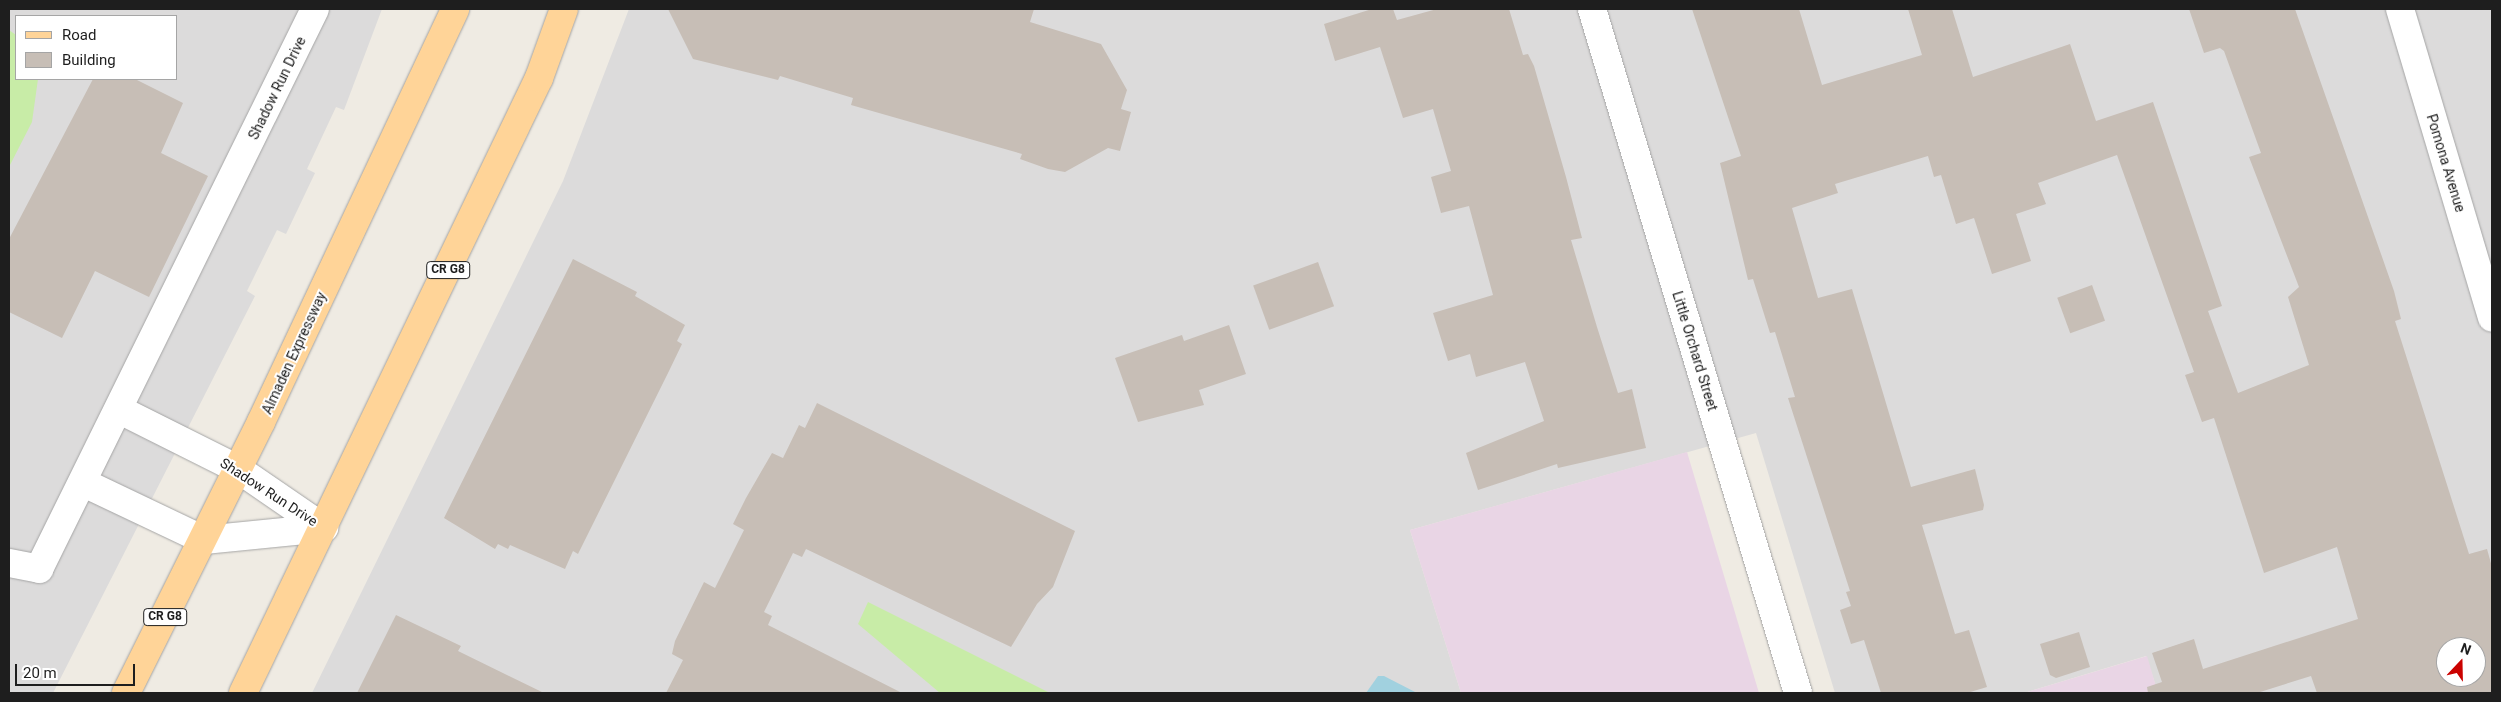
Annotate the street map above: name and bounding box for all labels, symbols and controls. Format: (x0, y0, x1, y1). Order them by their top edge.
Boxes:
legend (15, 15, 178, 80)
text: Road (62, 26, 96, 44)
street label: Shadow Run Drive (245, 34, 309, 142)
text: Building (62, 51, 116, 69)
street label: Pomona Avenue (2423, 112, 2469, 214)
road number: CR G8 (426, 260, 470, 280)
street label: Almaden Expressway (258, 289, 330, 417)
street label: Little Orchard Street (1669, 289, 1721, 413)
street label: Shadow Run Drive (217, 454, 321, 530)
road number: CR G8 (142, 608, 188, 626)
north arrow (2436, 637, 2486, 687)
text: N (2459, 640, 2473, 658)
scale bar (18, 654, 138, 686)
text: 20 m (23, 664, 57, 682)

